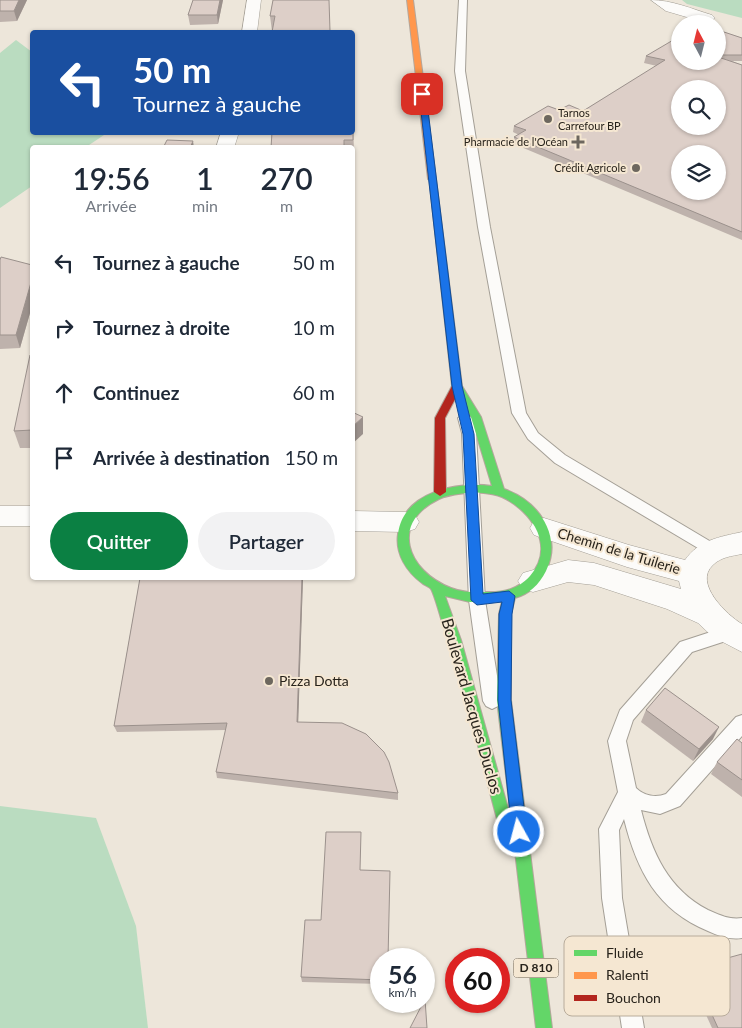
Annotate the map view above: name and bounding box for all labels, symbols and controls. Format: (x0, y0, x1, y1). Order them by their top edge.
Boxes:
north arrow (671, 15, 726, 70)
map controls (671, 15, 726, 200)
text: 50 m (133, 48, 211, 90)
icon: left (50, 50, 115, 115)
pin (401, 73, 443, 115)
icon: arrive (408, 80, 436, 108)
button: search (671, 80, 726, 135)
text: Tournez à gauche (133, 90, 301, 117)
place label: Tarnos Carrefour BP (558, 106, 621, 132)
marker: Tarnos Carrefour BP (542, 113, 554, 125)
place label: Pharmacie de l'Océan (464, 135, 568, 148)
marker: Pharmacie de l'Océan (572, 136, 584, 148)
button: layers (671, 145, 726, 200)
text: 19:56 (72, 160, 150, 196)
text: 1 (196, 160, 214, 196)
text: 270 (260, 160, 313, 196)
place label: Crédit Agricole (554, 161, 626, 174)
marker: Crédit Agricole (630, 162, 642, 174)
text: Arrivée (85, 196, 137, 215)
text: min (192, 196, 218, 215)
text: m (280, 196, 293, 215)
icon: left (50, 249, 78, 277)
text: Tournez à gauche (93, 251, 240, 274)
text: 50 m (292, 251, 335, 274)
icon: right (50, 314, 78, 342)
text: Tournez à droite (93, 316, 230, 339)
text: 10 m (292, 316, 335, 339)
icon: ahead (50, 379, 78, 407)
text: Continuez (93, 381, 179, 404)
text: 60 m (292, 381, 335, 404)
icon: arrive (50, 444, 78, 472)
text: Arrivée à destination (93, 446, 270, 469)
text: 150 m (285, 446, 338, 469)
button: Quitter (50, 512, 188, 570)
button: Partager (198, 512, 335, 570)
street label: Chemin de la Tuilerie (556, 524, 683, 577)
street label: Boulevard Jacques Duclos (438, 616, 507, 796)
place label: Pizza Dotta (279, 672, 349, 689)
marker: Pizza Dotta (263, 675, 275, 687)
position arrow (492, 805, 544, 857)
legend (564, 936, 730, 1016)
text: Fluide (606, 944, 644, 961)
speed limit sign: 60 (445, 948, 510, 1013)
road number: D 810 (514, 958, 558, 978)
text: 56 (388, 959, 417, 989)
text: Ralenti (606, 966, 649, 983)
text: km/h (388, 985, 417, 1000)
text: Bouchon (606, 989, 661, 1006)

